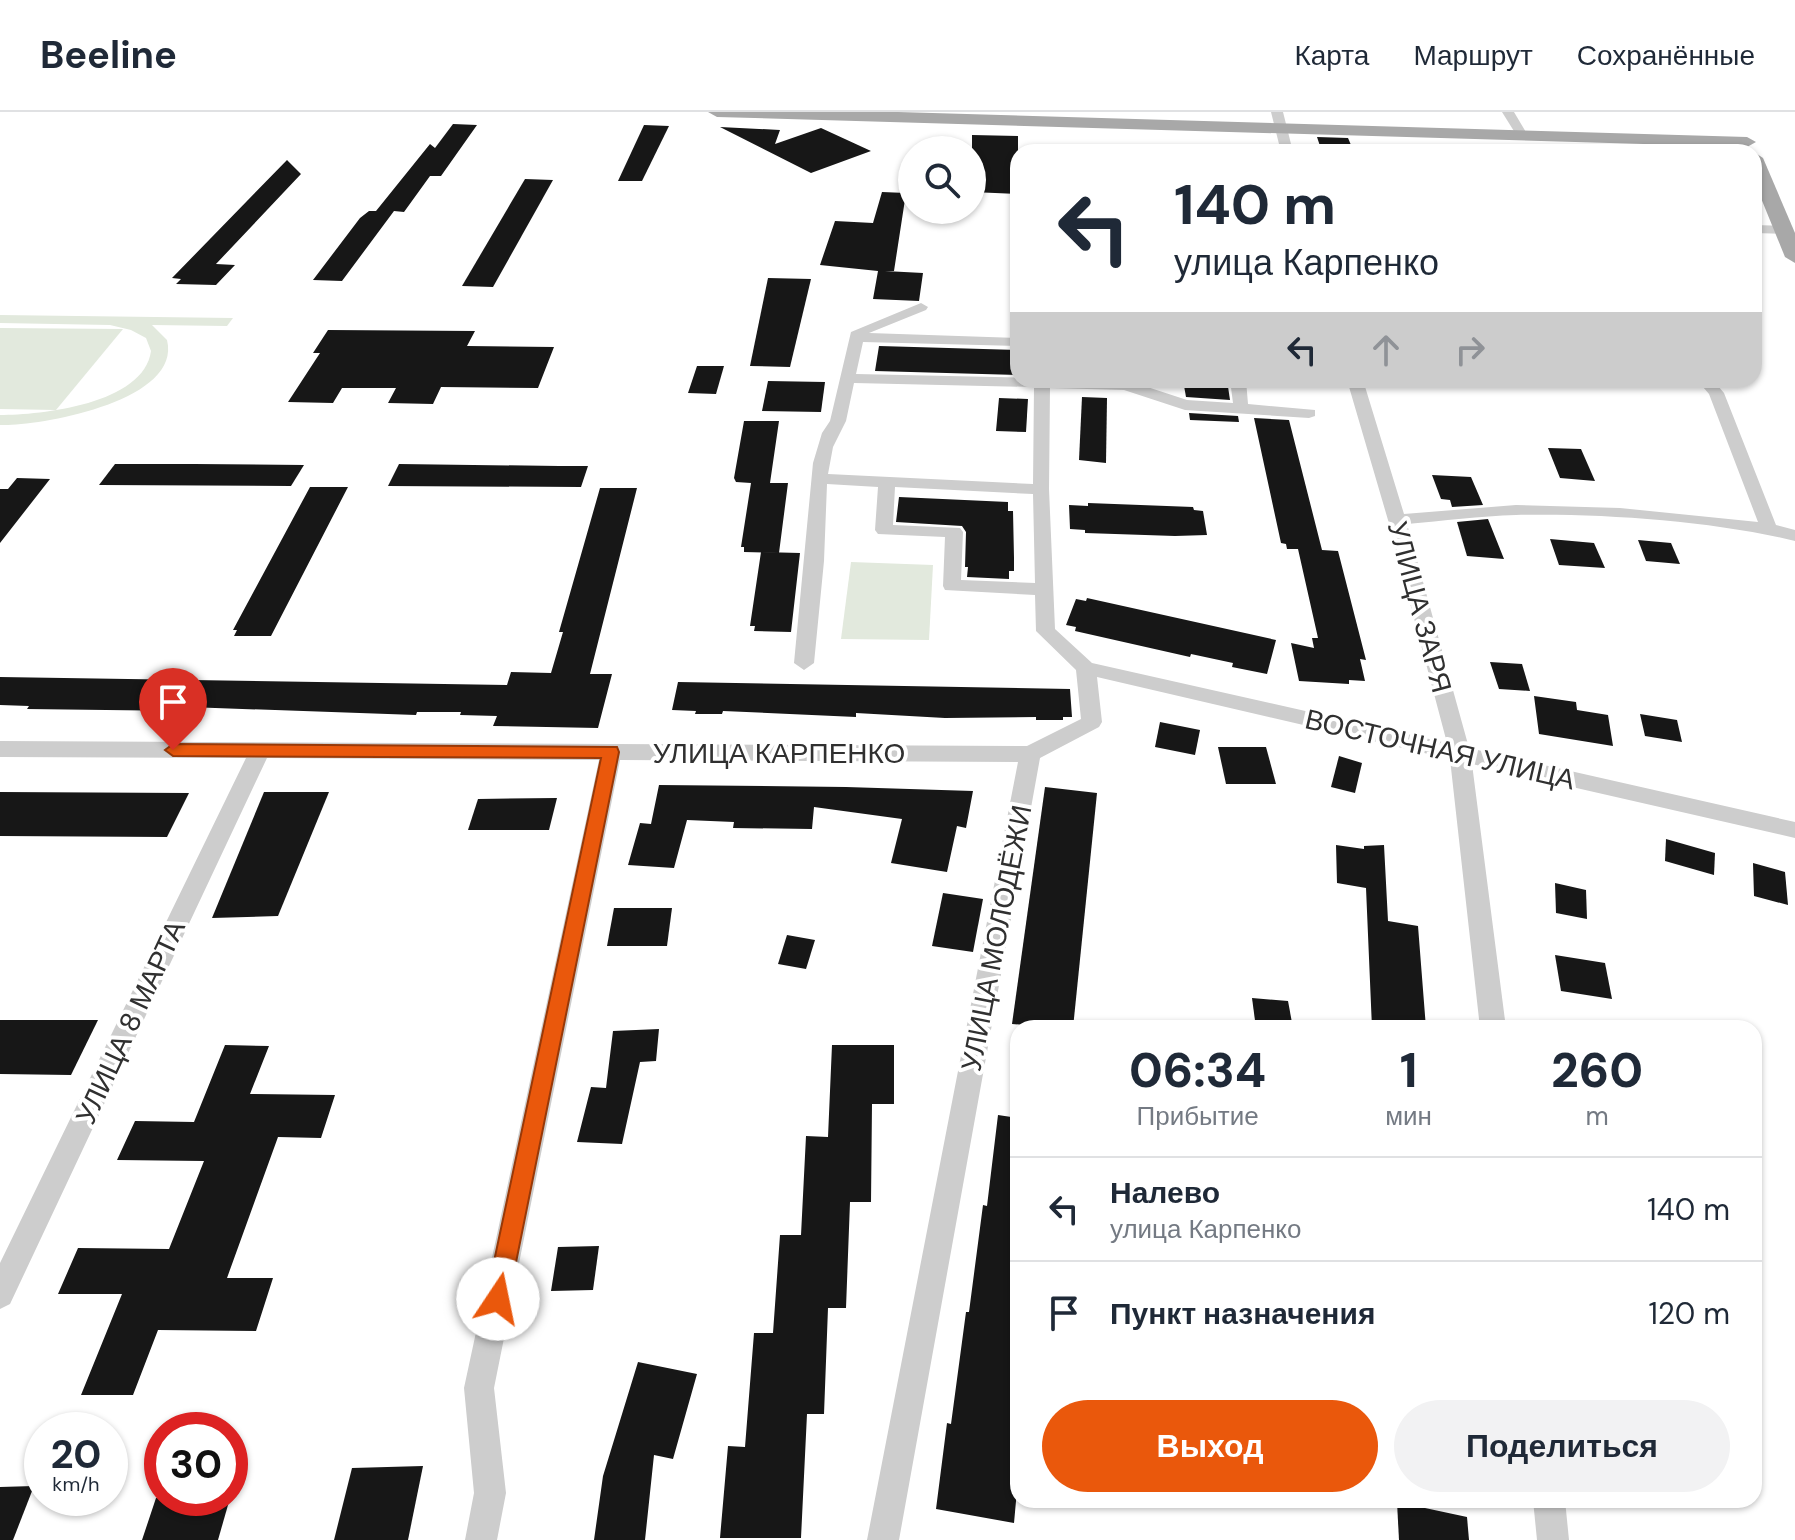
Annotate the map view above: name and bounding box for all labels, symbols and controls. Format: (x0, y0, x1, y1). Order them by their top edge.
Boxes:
text: Beeline (40, 30, 177, 80)
text: Карта (1294, 37, 1369, 74)
text: Маршрут (1413, 37, 1533, 74)
text: Сохранённые (1577, 37, 1755, 74)
map controls (898, 136, 986, 224)
button: search (898, 136, 986, 224)
text: 140 m (1174, 168, 1336, 241)
icon: left (1042, 176, 1146, 280)
text: улица Карпенко (1174, 239, 1439, 286)
icon: left (1280, 328, 1324, 372)
icon: ahead (1364, 328, 1408, 372)
icon: right (1448, 328, 1492, 372)
street label: УЛИЦА ЗАРЯ (1379, 517, 1460, 697)
pin (139, 668, 207, 750)
icon: arrive (151, 680, 195, 724)
street label: ВОСТОЧНАЯ УЛИЦА (1301, 700, 1579, 799)
street label: УЛИЦА КАРПЕНКО (653, 735, 905, 772)
street label: УЛИЦА МОЛОДЁЖИ (953, 802, 1040, 1074)
street label: УЛИЦА 8 МАРТА (67, 914, 194, 1130)
text: 06:34 (1129, 1039, 1266, 1102)
text: 1 (1400, 1039, 1417, 1102)
text: 260 (1551, 1039, 1643, 1102)
text: Прибытие (1137, 1099, 1259, 1133)
text: мин (1385, 1099, 1432, 1133)
text: m (1585, 1099, 1609, 1133)
text: Налево (1110, 1173, 1220, 1212)
icon: left (1042, 1187, 1086, 1231)
text: 140 m (1647, 1190, 1730, 1229)
text: улица Карпенко (1110, 1212, 1301, 1246)
position arrow (456, 1257, 540, 1341)
icon: arrive (1042, 1291, 1086, 1335)
text: Пункт назначения (1110, 1294, 1375, 1333)
text: 120 m (1648, 1294, 1730, 1333)
button: Выход (1042, 1400, 1378, 1492)
button: Поделиться (1394, 1400, 1730, 1492)
speed limit sign: 30 (144, 1412, 248, 1516)
text: 20 (50, 1428, 102, 1480)
text: km/h (52, 1471, 100, 1497)

